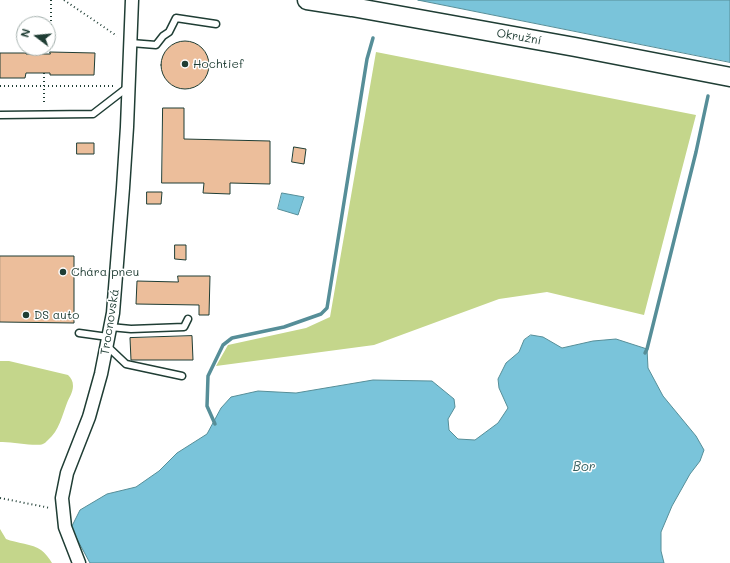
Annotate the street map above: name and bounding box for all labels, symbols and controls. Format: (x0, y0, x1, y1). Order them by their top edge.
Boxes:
north arrow (16, 16, 56, 56)
street label: Okružní (495, 26, 543, 48)
text: N (17, 27, 33, 39)
place label: Hochtief (193, 57, 244, 71)
marker: Hochtief (180, 59, 190, 69)
place label: Chára pneu (71, 265, 139, 279)
marker: Chára pneu (58, 267, 68, 277)
street label: Trocnovská (98, 288, 122, 356)
place label: DS auto (34, 308, 79, 322)
marker: DS auto (21, 310, 31, 320)
water label: Bor (573, 459, 595, 475)

